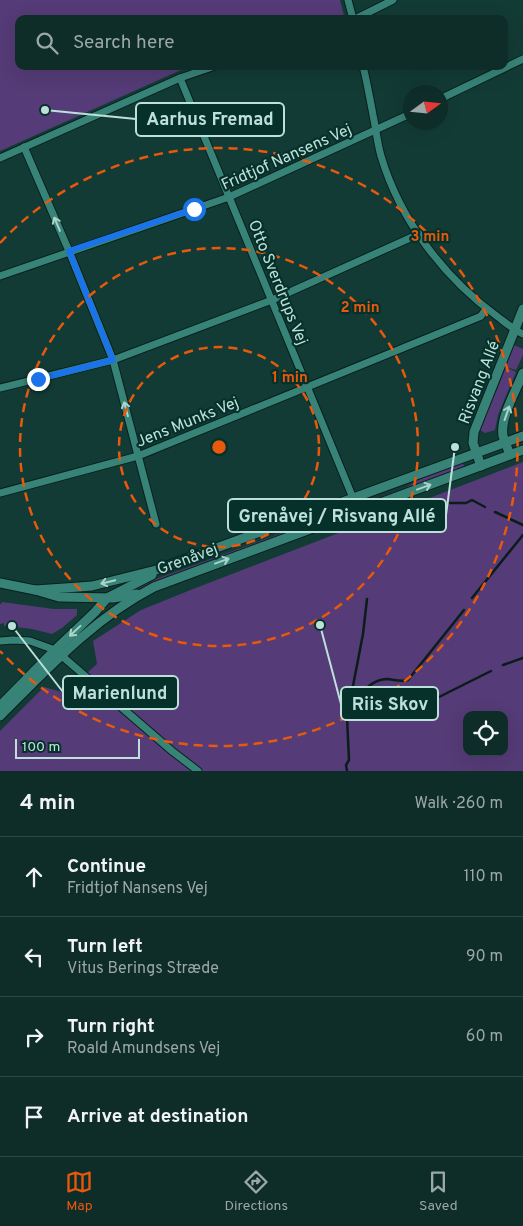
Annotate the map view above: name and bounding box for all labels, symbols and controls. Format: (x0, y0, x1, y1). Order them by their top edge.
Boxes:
search box (15, 15, 508, 70)
icon: search (33, 29, 61, 57)
text: Search here (73, 31, 175, 55)
north arrow (403, 85, 448, 130)
callout: Aarhus Fremad (136, 103, 284, 136)
text: Aarhus Fremad (146, 109, 274, 132)
street label: Fridtjof Nansens Vej (218, 120, 355, 196)
route start (183, 198, 206, 221)
one-way arrow (52, 217, 62, 232)
street label: Otto Sverdrups Vej (243, 217, 311, 348)
text: 3 min (410, 228, 450, 247)
text: 2 min (340, 299, 380, 318)
street label: Risvang Allé (455, 338, 505, 427)
route end (27, 368, 50, 391)
text: 1 min (272, 369, 308, 388)
street label: Jens Munks Vej (133, 393, 242, 453)
one-way arrow (120, 402, 130, 418)
one-way arrow (503, 406, 512, 422)
centre of rings (210, 438, 228, 456)
one-way arrow (415, 482, 431, 491)
callout: Grenåvej / Risvang Allé (228, 499, 446, 532)
text: Grenåvej / Risvang Allé (238, 506, 436, 529)
street label: Grenåvej (154, 540, 221, 580)
one-way arrow (214, 556, 229, 565)
one-way arrow (101, 578, 117, 587)
one-way arrow (68, 625, 81, 637)
callout: Marienlund (63, 676, 178, 709)
text: Marienlund (72, 683, 168, 706)
callout: Riis Skov (341, 687, 438, 720)
text: Riis Skov (352, 694, 428, 717)
map controls (463, 711, 508, 756)
button: locate (463, 711, 508, 756)
scale bar (15, 736, 140, 759)
text: 100 m (22, 739, 60, 756)
text: 4 min (20, 790, 76, 817)
text: Walk · 260 m (414, 794, 503, 814)
text: Continue (67, 855, 146, 879)
icon: ahead (20, 863, 48, 891)
text: 110 m (463, 867, 503, 887)
text: Fridtjof Nansens Vej (67, 879, 208, 899)
text: Turn left (67, 935, 143, 959)
icon: left (20, 943, 48, 971)
text: 90 m (466, 947, 503, 967)
text: Vitus Berings Stræde (67, 959, 219, 979)
text: Turn right (67, 1015, 155, 1039)
icon: right (20, 1023, 48, 1051)
text: 60 m (466, 1027, 503, 1047)
text: Roald Amundsens Vej (67, 1039, 220, 1059)
icon: arrive (20, 1103, 48, 1131)
text: Arrive at destination (67, 1105, 248, 1129)
tab: Map (65, 1168, 93, 1215)
tab: Directions (224, 1168, 288, 1215)
tab: Saved (419, 1168, 458, 1215)

